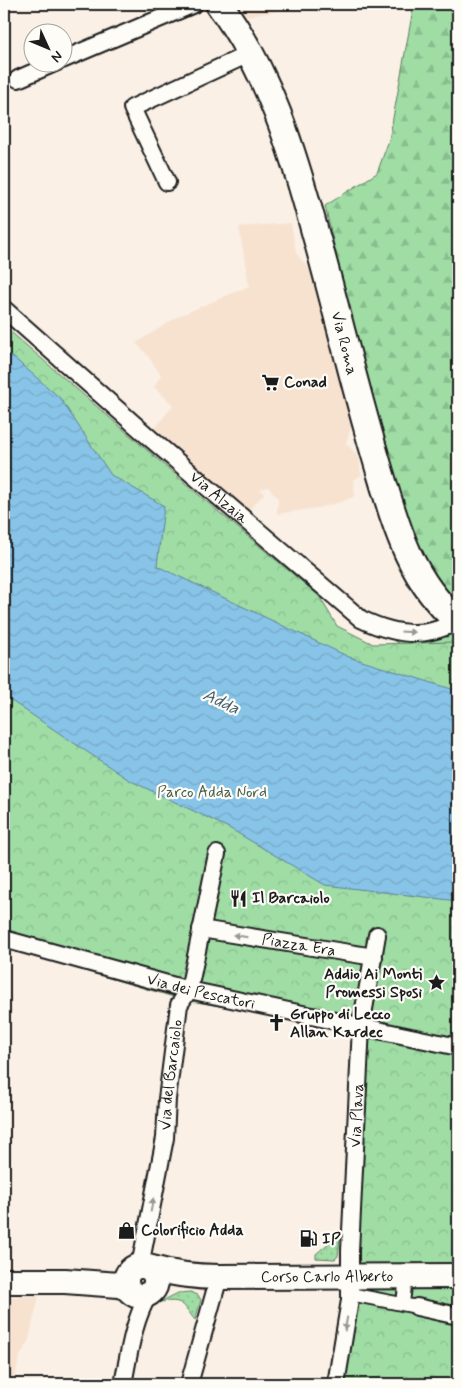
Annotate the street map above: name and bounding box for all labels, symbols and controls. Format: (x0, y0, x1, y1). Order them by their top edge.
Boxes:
north arrow (22, 22, 72, 72)
text: N (47, 47, 66, 66)
street label: Via Roma (326, 309, 363, 377)
supermarket icon: Conad (260, 372, 280, 392)
place label: Conad (284, 372, 327, 393)
street label: Via Alzaia (185, 466, 253, 529)
one-way arrow (400, 628, 416, 636)
water label: Adda (199, 683, 243, 721)
park label: Parco Adda Nord (157, 782, 267, 803)
restaurant icon: Il Barcaiolo (228, 888, 248, 908)
place label: Il Barcaiolo (252, 888, 330, 909)
street label: Piazza Era (260, 929, 337, 961)
one-way arrow (231, 931, 247, 939)
place label: Addio Ai Monti Promessi Sposi (324, 964, 423, 1003)
street label: Via dei Pescatori (145, 968, 257, 1014)
place icon: Addio Ai Monti Promessi Sposi (426, 973, 446, 993)
place label: Gruppo di Lecco Allan Kardec (290, 1004, 391, 1043)
church icon: Gruppo di Lecco Allan Kardec (266, 1013, 286, 1033)
street label: Via del Barcaiolo (155, 1018, 188, 1131)
street label: Via Plava (345, 1083, 369, 1148)
one-way arrow (148, 1198, 156, 1213)
shop icon: Colorificio Adda (117, 1220, 137, 1240)
place label: Colorificio Adda (141, 1220, 244, 1241)
fuel station icon: IP (298, 1229, 318, 1249)
place label: IP (322, 1229, 341, 1250)
street label: Corso Carlo Alberto (261, 1266, 394, 1287)
one-way arrow (342, 1317, 350, 1333)

